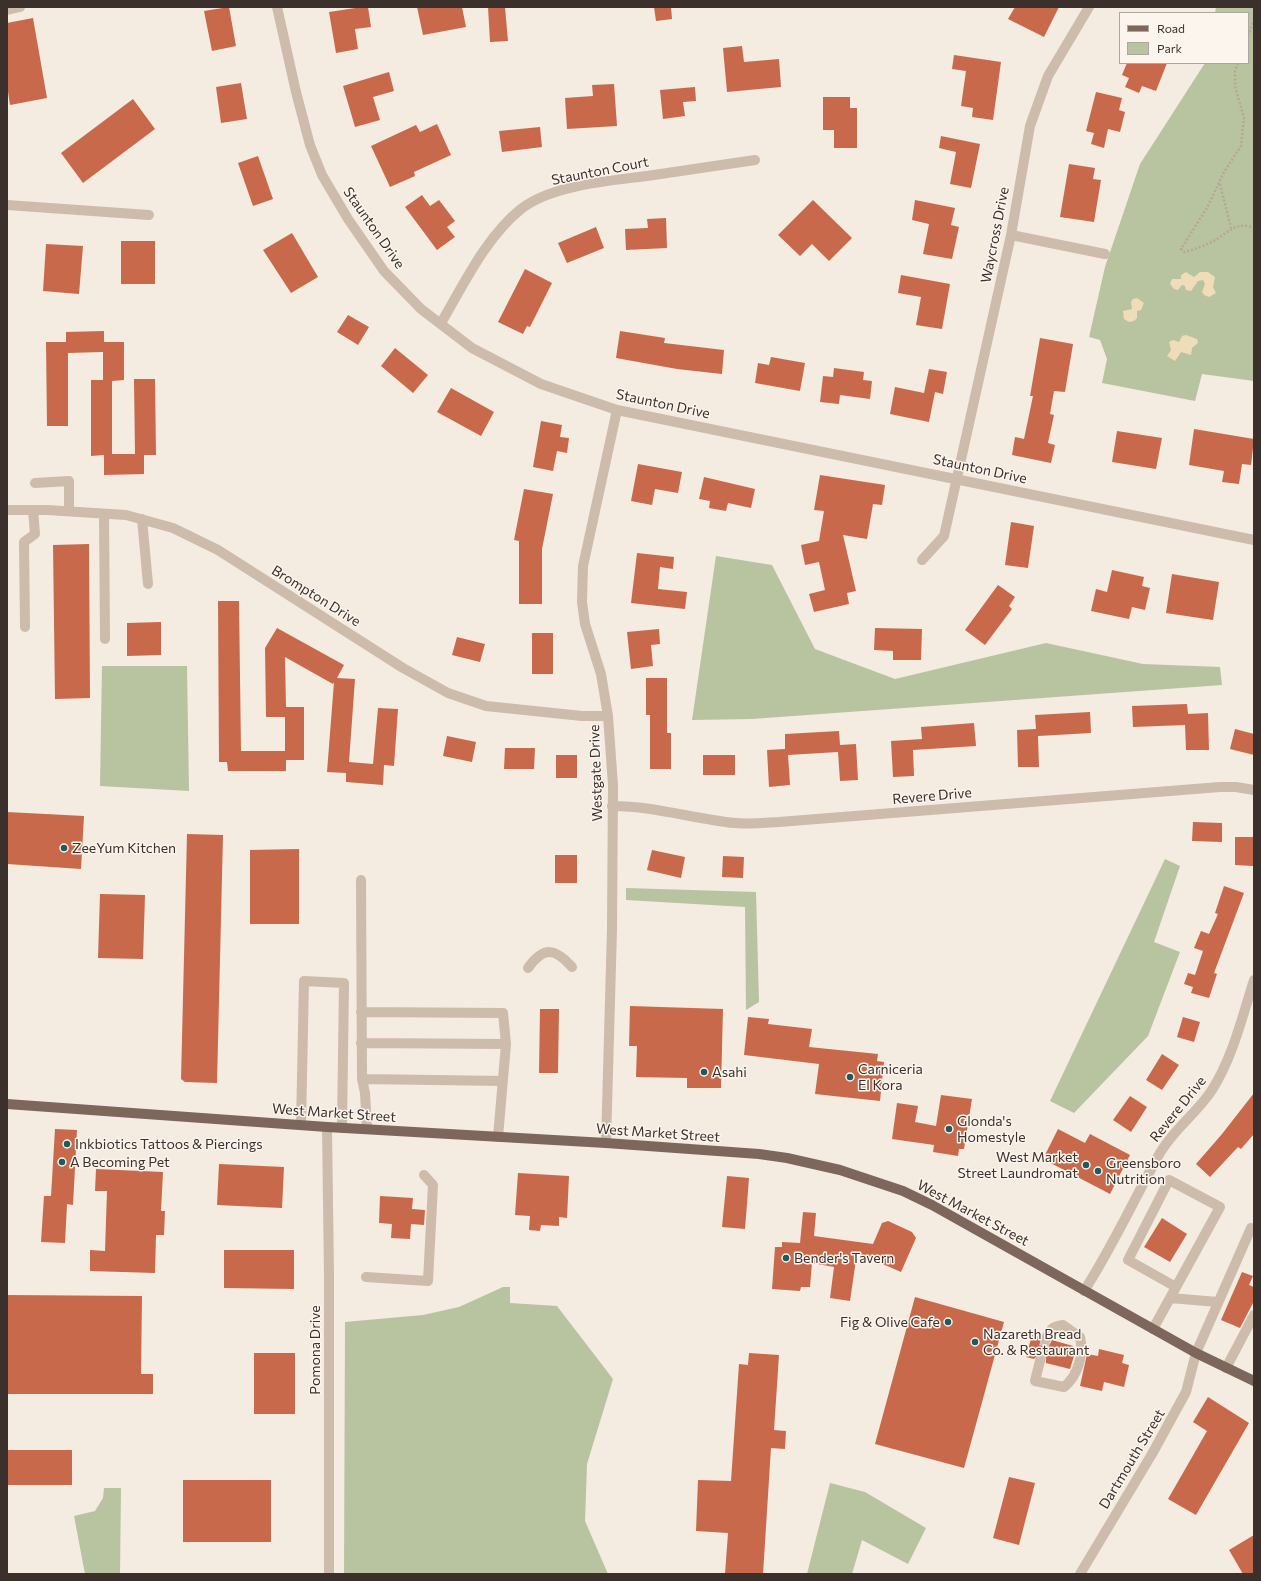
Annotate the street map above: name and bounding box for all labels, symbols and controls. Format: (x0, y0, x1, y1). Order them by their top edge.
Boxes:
legend (1119, 12, 1249, 64)
text: Road (1157, 21, 1185, 35)
text: Park (1157, 41, 1182, 55)
street label: Staunton Court (550, 153, 650, 189)
street label: Staunton Drive (340, 184, 408, 272)
street label: Waycross Drive (977, 186, 1013, 284)
street label: Staunton Drive (615, 386, 711, 422)
street label: Staunton Drive (932, 451, 1028, 487)
street label: Brompton Drive (268, 562, 364, 630)
street label: Westgate Drive (586, 724, 606, 822)
street label: Revere Drive (892, 784, 972, 808)
place label: ZeeYum Kitchen (72, 840, 176, 856)
marker: ZeeYum Kitchen (59, 843, 69, 853)
place label: Carniceria El Kora (858, 1061, 923, 1094)
place label: Asahi (712, 1064, 747, 1080)
marker: Asahi (699, 1067, 709, 1077)
marker: Carniceria El Kora (845, 1072, 855, 1082)
street label: Revere Drive (1146, 1073, 1210, 1145)
street label: West Market Street (271, 1100, 397, 1126)
place label: Glonda's Homestyle (957, 1113, 1026, 1146)
street label: West Market Street (595, 1120, 721, 1146)
marker: Glonda's Homestyle (944, 1124, 954, 1134)
place label: Inkbiotics Tattoos & Piercings (75, 1136, 263, 1152)
marker: Inkbiotics Tattoos & Piercings (62, 1139, 72, 1149)
place label: West Market Street Laundromat (957, 1149, 1078, 1182)
place label: A Becoming Pet (70, 1154, 170, 1170)
place label: Greensboro Nutrition (1106, 1155, 1181, 1188)
marker: A Becoming Pet (57, 1157, 67, 1167)
marker: West Market Street Laundromat (1081, 1160, 1091, 1170)
marker: Greensboro Nutrition (1093, 1166, 1103, 1176)
street label: West Market Street (914, 1176, 1032, 1250)
place label: Bender's Tavern (794, 1250, 894, 1266)
marker: Bender's Tavern (781, 1253, 791, 1263)
street label: Pomona Drive (307, 1305, 323, 1395)
place label: Fig & Olive Cafe (840, 1314, 940, 1330)
marker: Fig & Olive Cafe (943, 1317, 953, 1327)
place label: Nazareth Bread Co. & Restaurant (983, 1326, 1090, 1358)
marker: Nazareth Bread Co. & Restaurant (970, 1337, 980, 1347)
street label: Dartmouth Street (1096, 1406, 1168, 1512)

